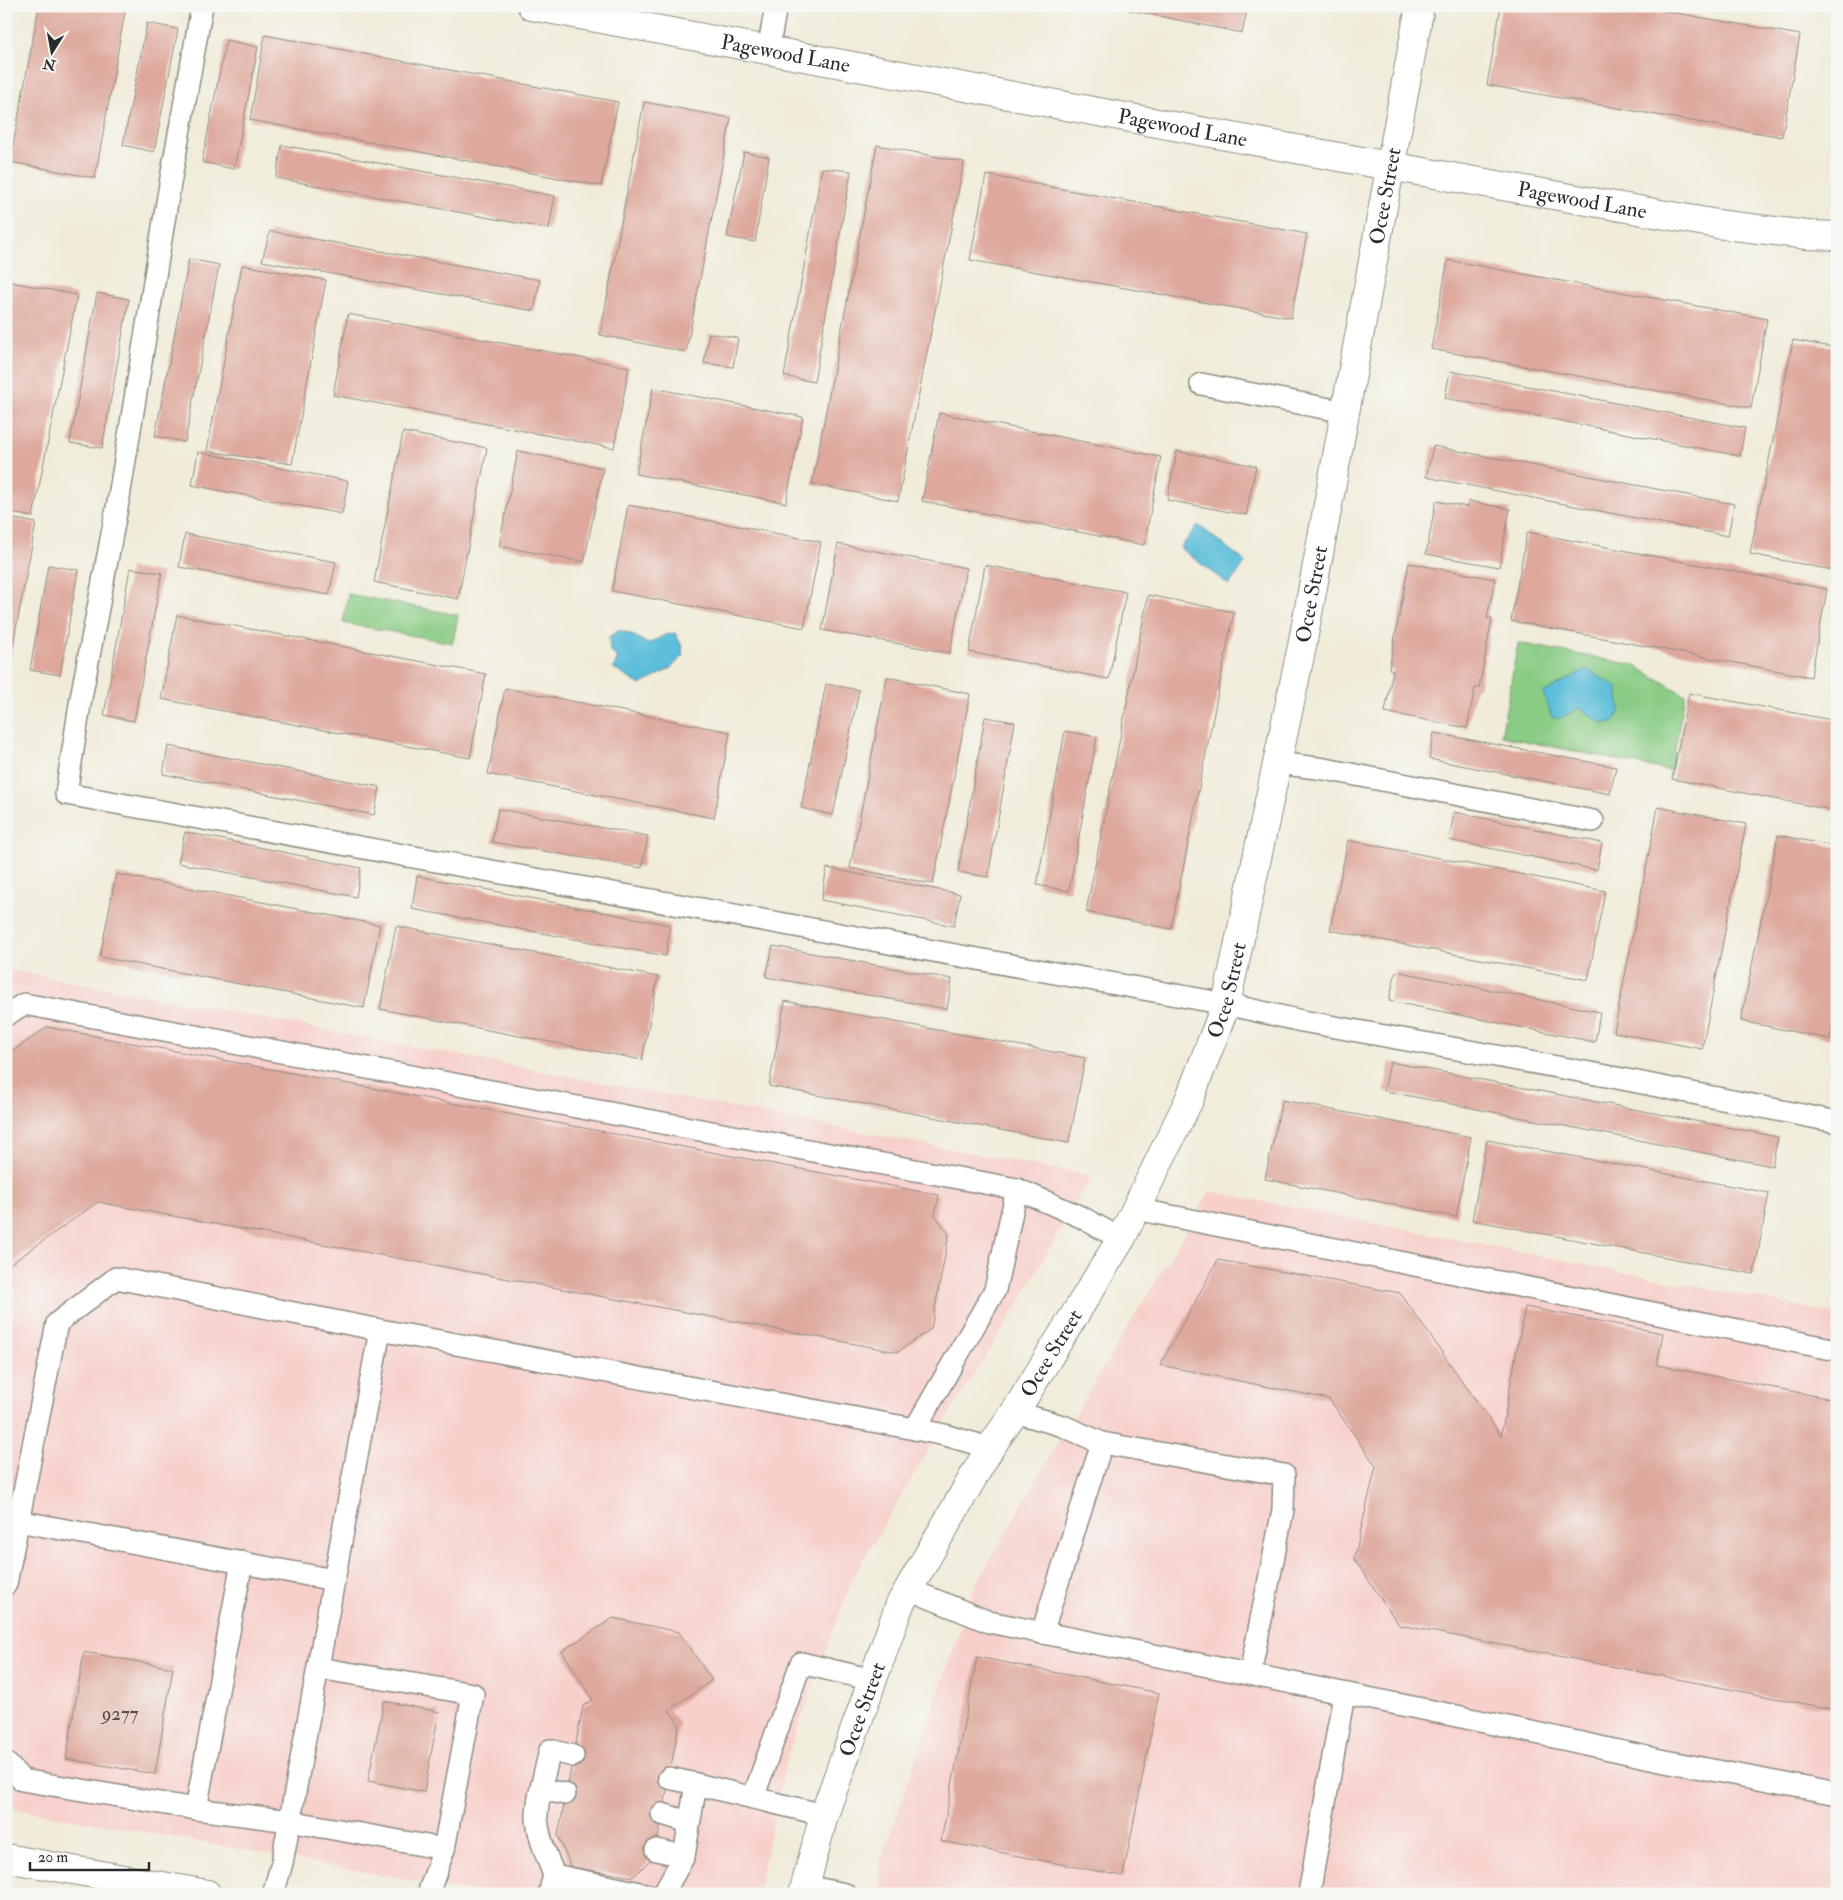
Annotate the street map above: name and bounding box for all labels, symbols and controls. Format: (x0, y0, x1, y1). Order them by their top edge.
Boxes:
north arrow (28, 28, 78, 78)
street label: Pagewood Lane (719, 29, 853, 79)
text: N (41, 55, 58, 74)
street label: Pagewood Lane (1116, 103, 1250, 154)
street label: Ocee Street (1363, 145, 1408, 247)
street label: Pagewood Lane (1515, 176, 1649, 225)
street label: Ocee Street (1290, 543, 1334, 645)
street label: Ocee Street (1201, 940, 1253, 1042)
street label: Ocee Street (1014, 1304, 1089, 1402)
street label: Ocee Street (833, 1659, 892, 1760)
house number: 9277 (100, 1702, 139, 1726)
scale bar (30, 1840, 149, 1872)
text: 20 m (38, 1848, 68, 1867)

